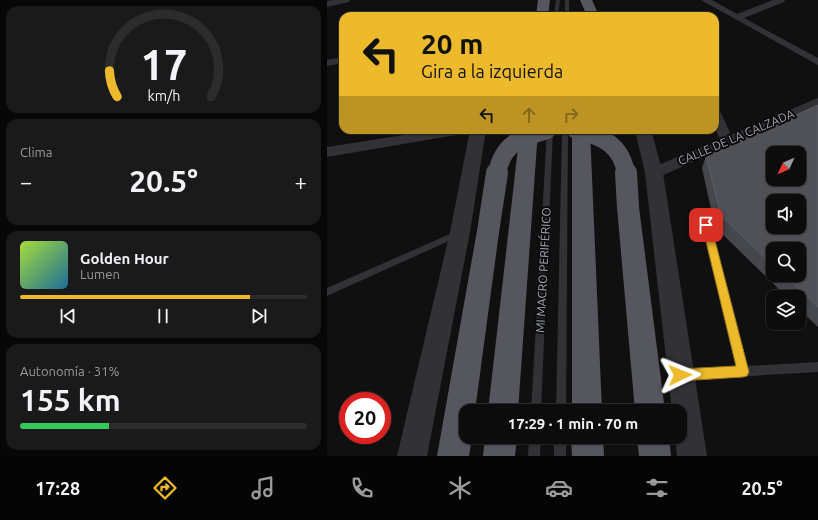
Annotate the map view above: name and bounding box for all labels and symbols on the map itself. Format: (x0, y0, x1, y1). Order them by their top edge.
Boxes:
street label: CALLE DE LA CALZADA (676, 107, 796, 167)
north arrow (766, 146, 806, 186)
street label: MI MACRO PERIFÉRICO (533, 207, 553, 333)
pin (689, 208, 723, 242)
position arrow (659, 354, 701, 396)
speed limit sign: 20 (339, 392, 391, 444)

